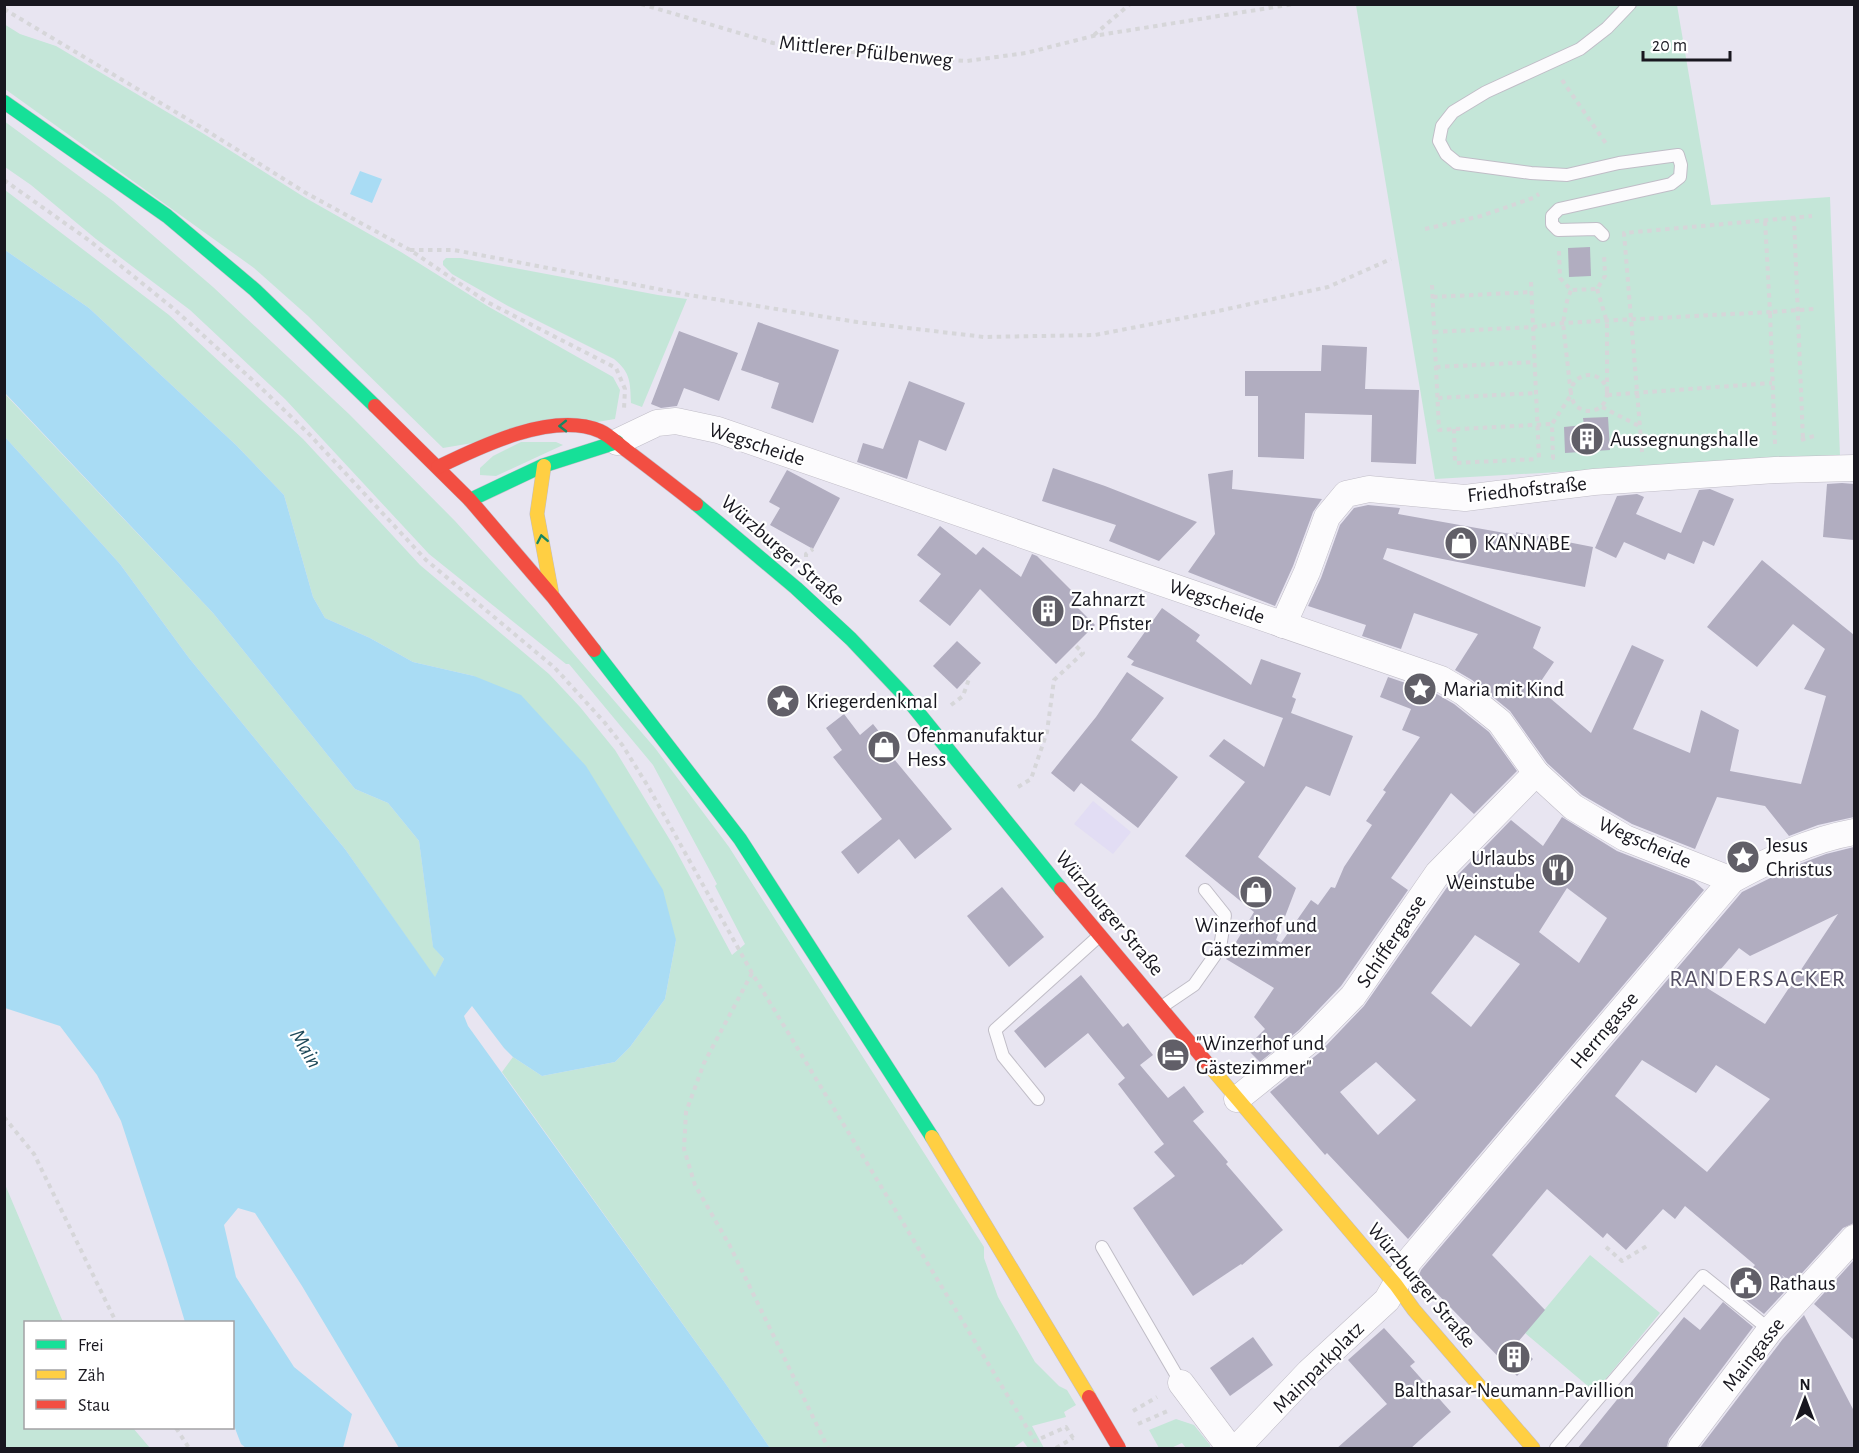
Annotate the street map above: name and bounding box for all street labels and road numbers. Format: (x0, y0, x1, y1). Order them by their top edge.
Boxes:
street label: Mittlerer Pfülbenweg (778, 32, 954, 71)
street label: Wegscheide (706, 419, 807, 470)
street label: Friedhofstraße (1466, 473, 1588, 506)
street label: Würzburger Straße (717, 491, 848, 610)
street label: Wegscheide (1166, 575, 1267, 628)
street label: Wegscheide (1595, 813, 1695, 872)
street label: Würzburger Straße (1051, 847, 1168, 980)
street label: Schiffergasse (1353, 891, 1430, 992)
street label: Herrngasse (1566, 988, 1642, 1073)
street label: Würzburger Straße (1363, 1219, 1480, 1352)
street label: Maingasse (1718, 1314, 1788, 1395)
street label: Mainparkplatz (1269, 1318, 1368, 1417)

